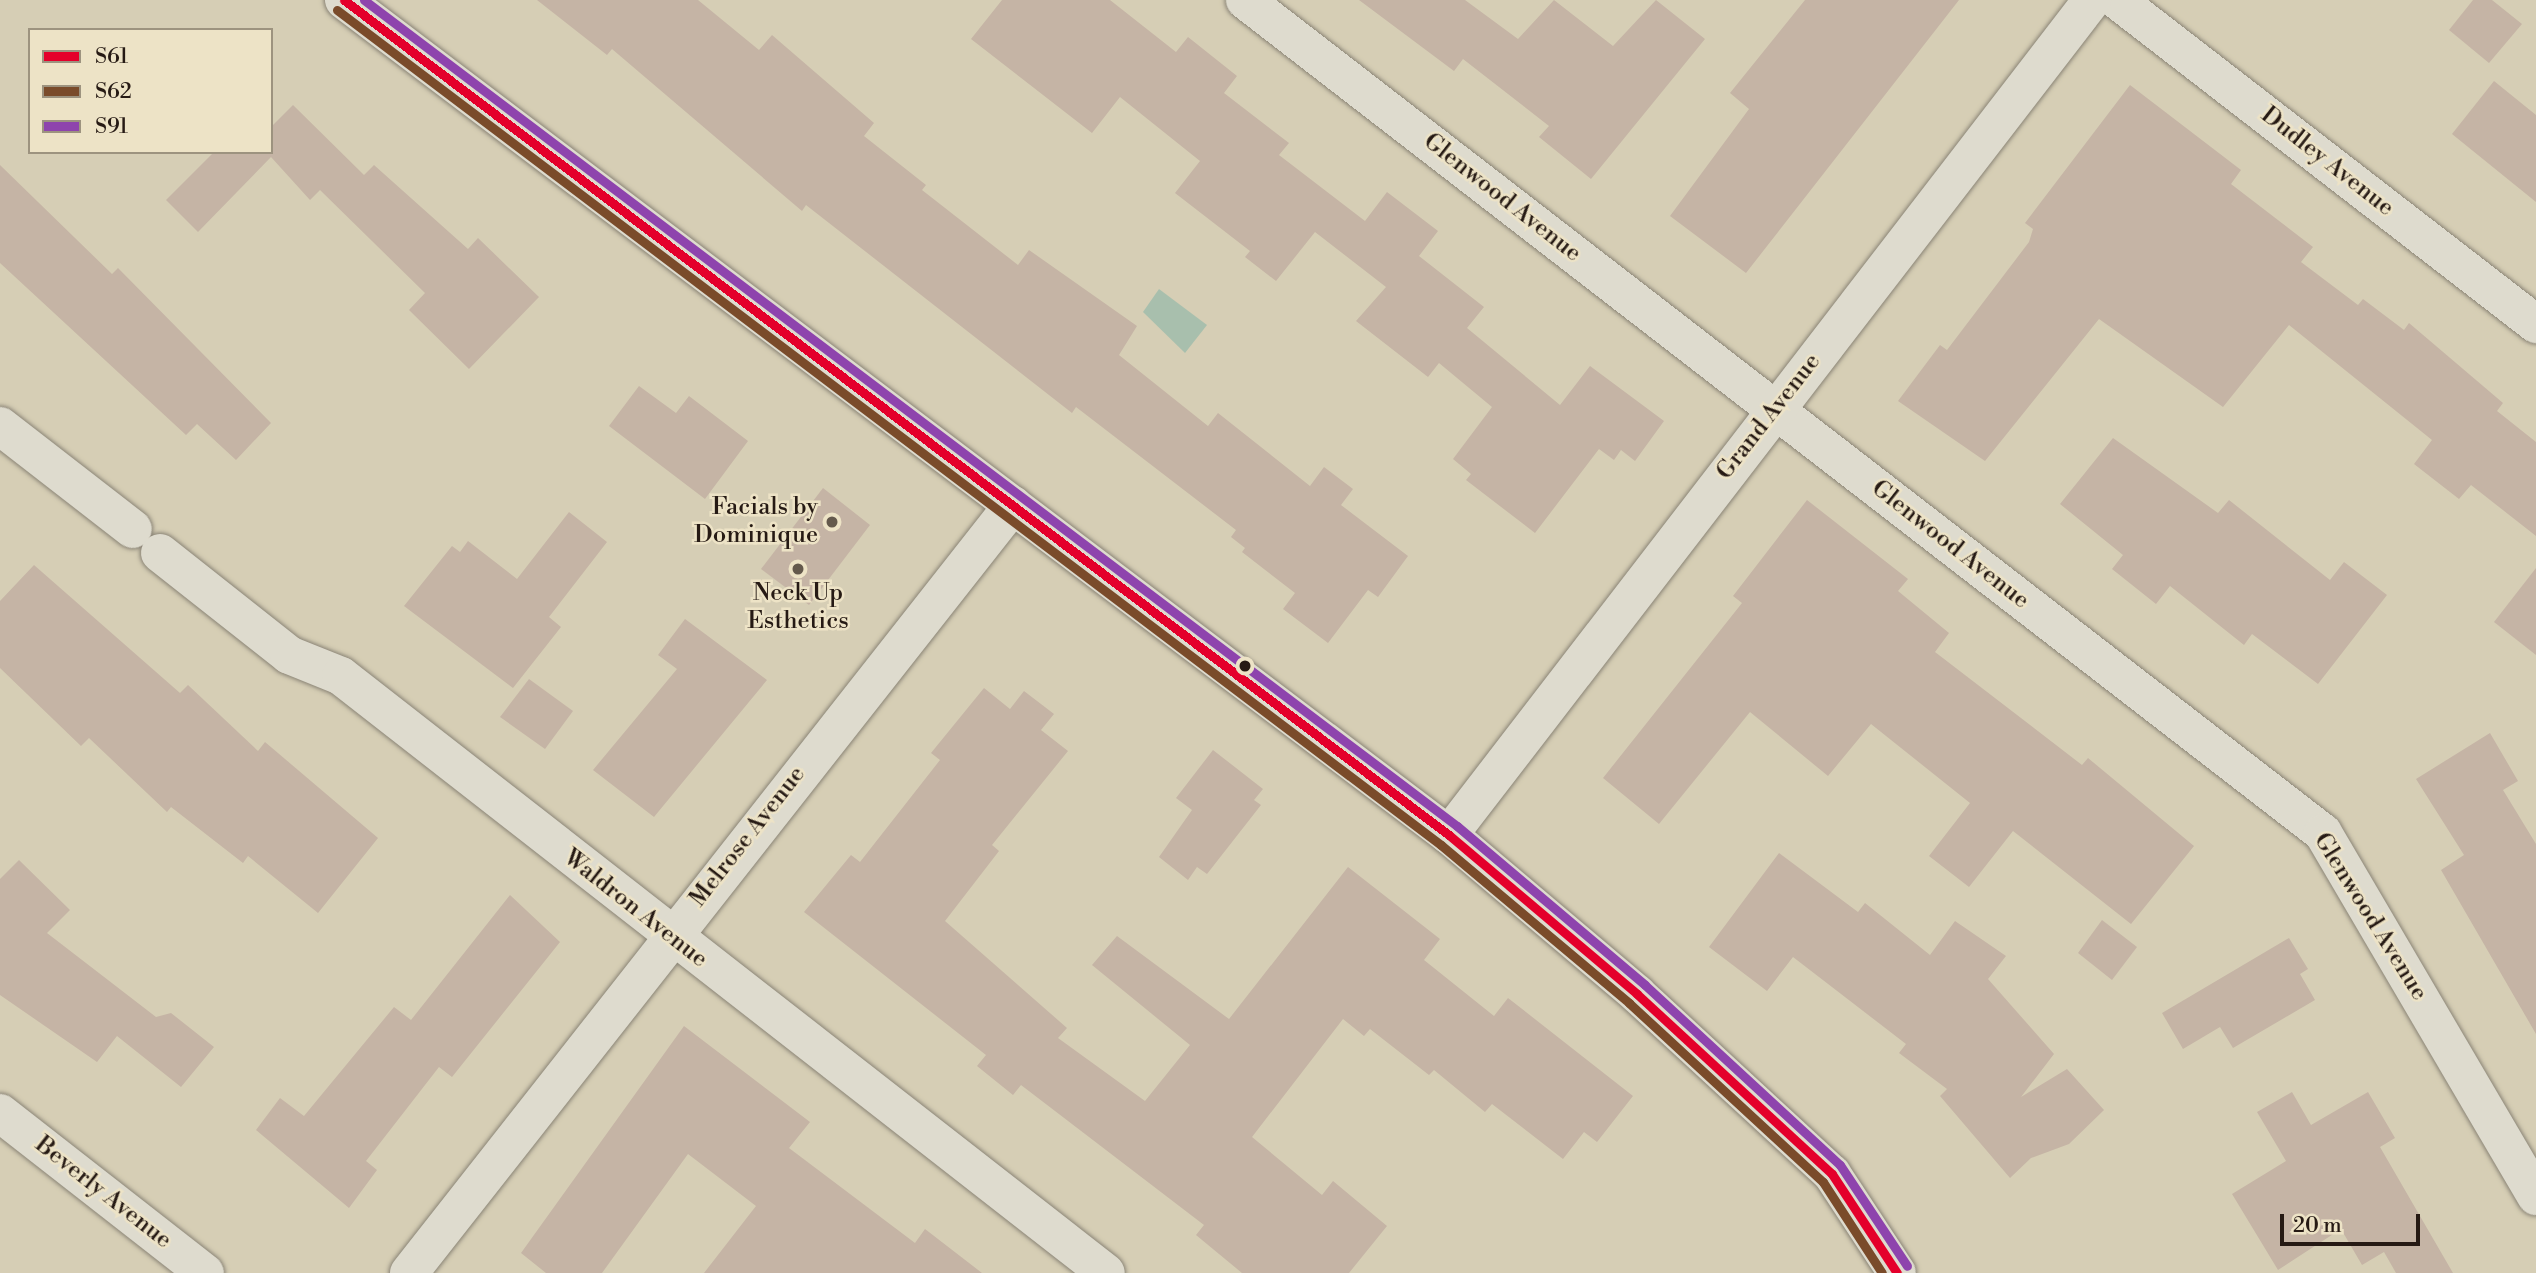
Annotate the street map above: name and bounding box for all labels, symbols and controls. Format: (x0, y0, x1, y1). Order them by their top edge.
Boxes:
legend (28, 28, 273, 154)
text: S61 (95, 44, 128, 70)
text: S62 (95, 79, 132, 105)
street label: Dudley Avenue (2255, 101, 2399, 223)
text: S91 (95, 114, 128, 140)
street label: Glenwood Avenue (1417, 128, 1587, 268)
street label: Grand Avenue (1711, 348, 1827, 486)
street label: Glenwood Avenue (1865, 475, 2035, 615)
place label: Facials by Dominique (694, 494, 818, 550)
marker: Facials by Dominique (824, 514, 840, 530)
marker: Neck Up Esthetics (790, 561, 806, 577)
place label: Neck Up Esthetics (747, 580, 849, 636)
unlabelled marker (1238, 659, 1252, 673)
street label: Melrose Avenue (684, 761, 812, 913)
street label: Glenwood Avenue (2307, 828, 2433, 1006)
street label: Waldron Avenue (557, 844, 713, 974)
street label: Beverly Avenue (29, 1131, 177, 1255)
scale bar (2284, 1200, 2424, 1244)
text: 20 m (2293, 1213, 2342, 1239)

